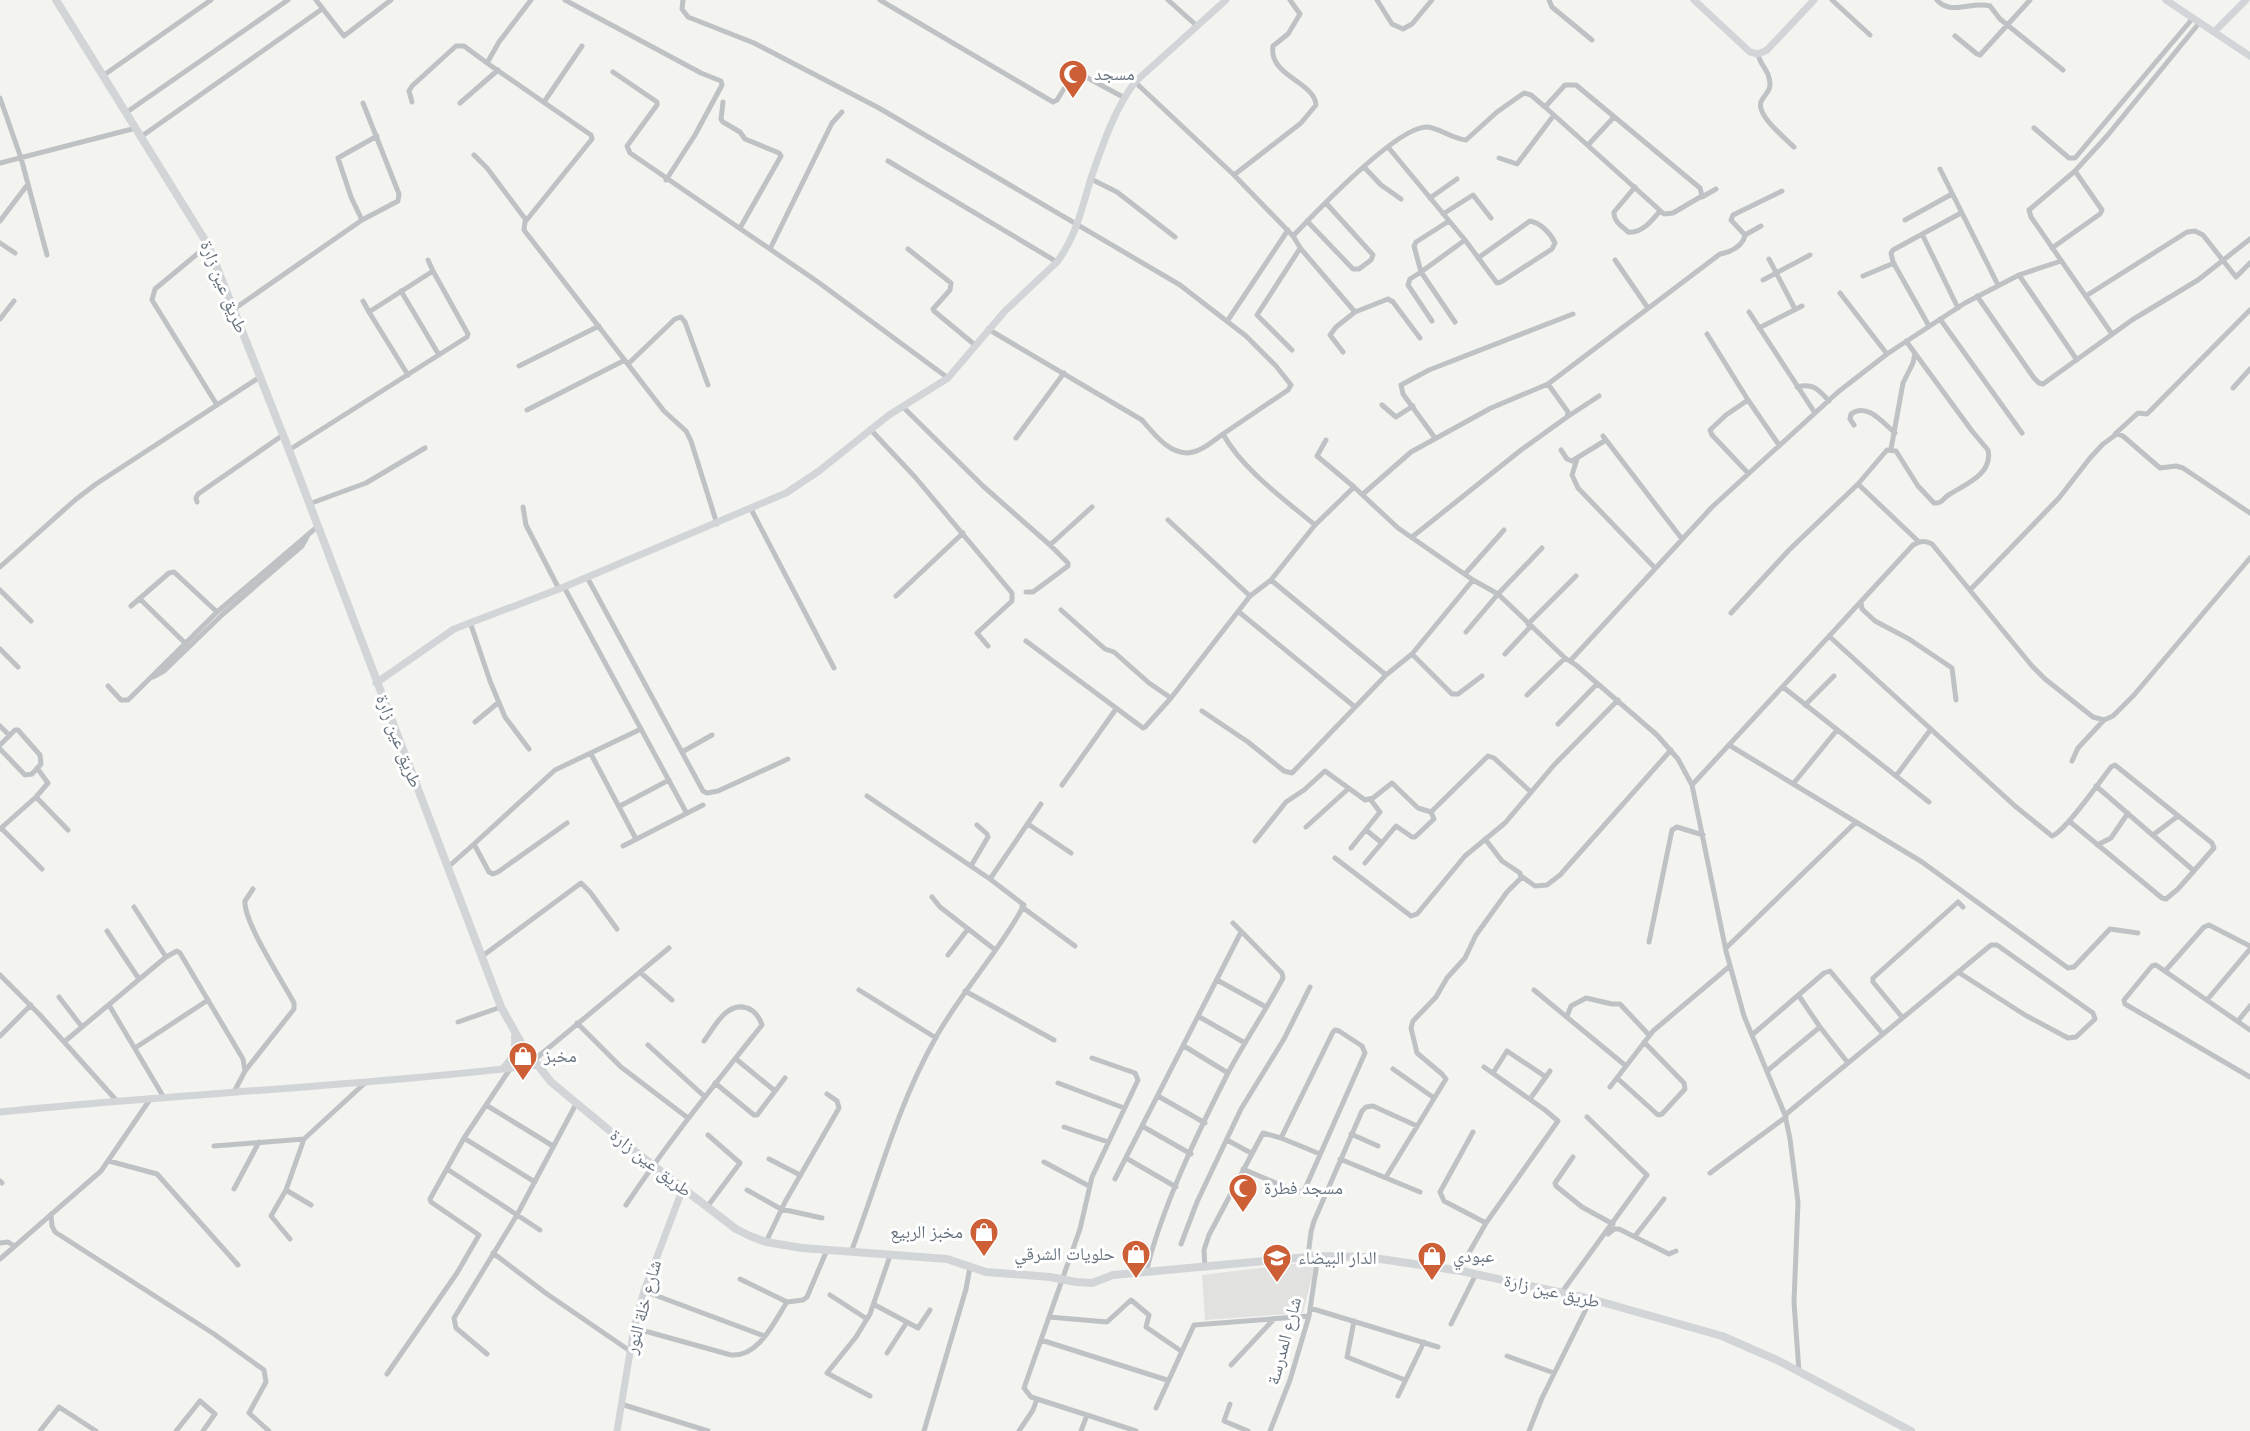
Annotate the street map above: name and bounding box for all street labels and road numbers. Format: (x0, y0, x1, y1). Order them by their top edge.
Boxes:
street label: طريق عين زارة (195, 238, 253, 336)
street label: طريق عين زارة (371, 691, 427, 791)
street label: طريق عين زارة (606, 1124, 696, 1202)
street label: شارع خلة النور (620, 1258, 666, 1357)
street label: طريق عين زارة (1502, 1269, 1602, 1313)
street label: شارع المدرسة (1262, 1295, 1306, 1387)

